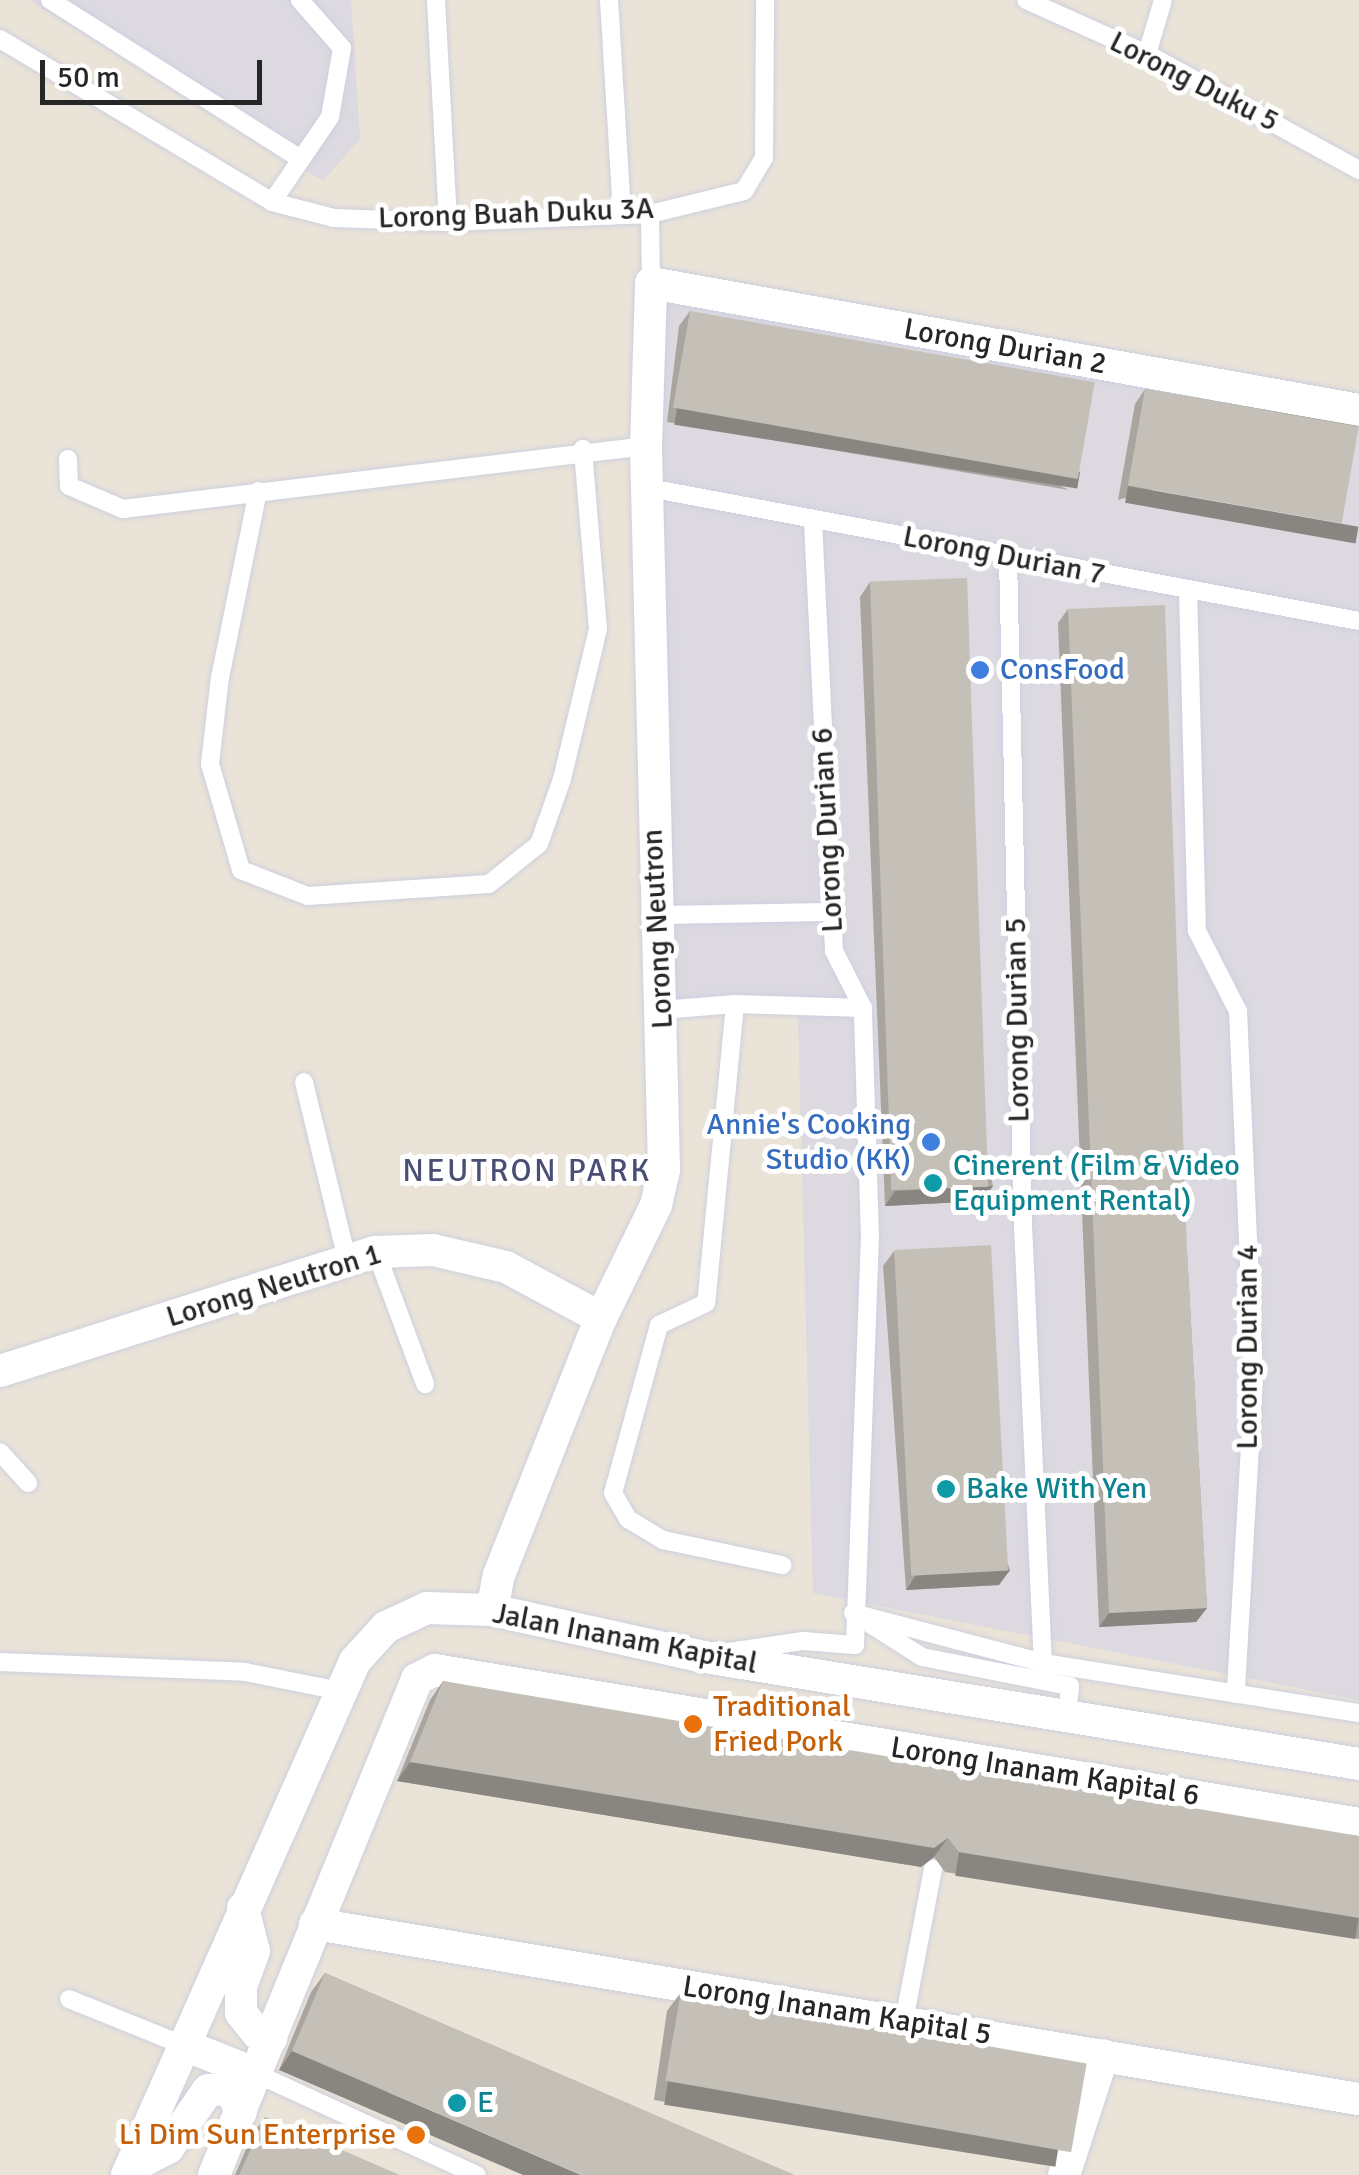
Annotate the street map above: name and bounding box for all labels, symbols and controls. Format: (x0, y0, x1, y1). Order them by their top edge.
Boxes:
street label: Lorong Duku 5 (1103, 24, 1285, 140)
scale bar (45, 40, 268, 102)
text: 50 m (57, 59, 120, 96)
street label: Lorong Buah Duku 3A (377, 191, 655, 237)
street label: Lorong Durian 2 (901, 311, 1109, 383)
street label: Lorong Durian 7 (900, 519, 1108, 593)
place label: ConsFood (1000, 652, 1125, 688)
marker: ConsFood (969, 659, 991, 681)
street label: Lorong Durian 6 (805, 727, 851, 933)
street label: Lorong Neutron (635, 828, 681, 1030)
street label: Lorong Durian 5 (998, 917, 1038, 1123)
place label: Annie's Cooking Studio (KK) (707, 1107, 911, 1178)
marker: Annie's Cooking Studio (KK) (920, 1131, 942, 1153)
place label: Cinerent (Film & Video Equipment Rental) (953, 1148, 1240, 1218)
district label: NEUTRON PARK (402, 1152, 652, 1190)
marker: Cinerent (Film & Video Equipment Rental) (922, 1172, 944, 1194)
street label: Lorong Neutron 1 (162, 1236, 386, 1336)
street label: Lorong Durian 4 (1230, 1244, 1266, 1450)
place label: Bake With Yen (966, 1471, 1147, 1507)
marker: Bake With Yen (935, 1478, 957, 1500)
street label: Jalan Inanam Kapital (490, 1596, 760, 1682)
place label: Traditional Fried Pork (713, 1689, 851, 1760)
marker: Traditional Fried Pork (682, 1713, 704, 1735)
street label: Lorong Inanam Kapital 6 (888, 1730, 1202, 1814)
street label: Lorong Inanam Kapital 5 (680, 1969, 994, 2053)
place label: E (477, 2085, 494, 2121)
marker: E (446, 2092, 468, 2114)
place label: Li Dim Sun Enterprise (119, 2117, 396, 2153)
marker: Li Dim Sun Enterprise (405, 2124, 427, 2146)

